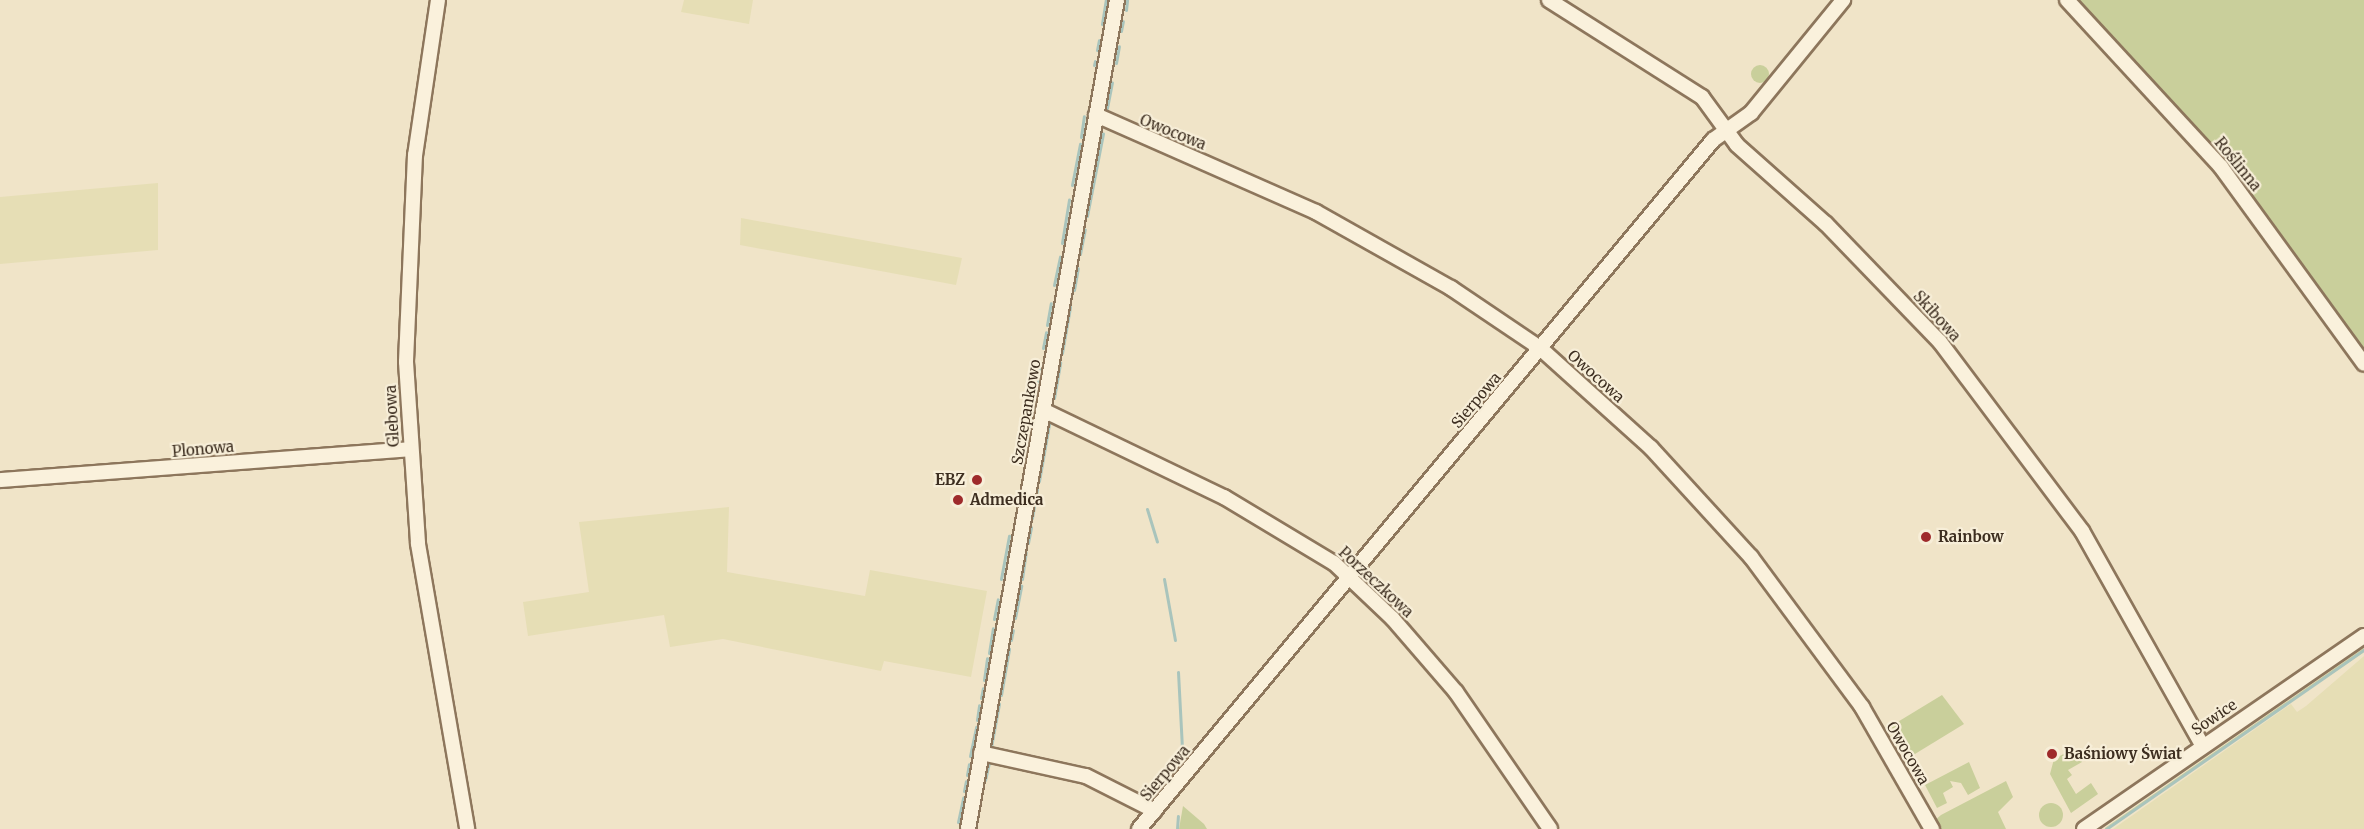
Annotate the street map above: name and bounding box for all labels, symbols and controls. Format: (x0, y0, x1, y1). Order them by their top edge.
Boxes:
street label: Owocowa (1137, 111, 1209, 153)
street label: Roślinna (2211, 134, 2265, 194)
street label: Skibowa (1910, 287, 1964, 345)
street label: Owocowa (1564, 346, 1628, 406)
street label: Szczepankowo (1008, 358, 1044, 466)
street label: Sierpowa (1448, 368, 1504, 432)
street label: Glebowa (381, 385, 403, 447)
street label: Plonowa (171, 437, 235, 461)
place label: EBZ (935, 471, 965, 489)
marker: EBZ (970, 473, 984, 487)
place label: Admedica (970, 491, 1043, 509)
marker: Admedica (951, 493, 965, 507)
place label: Rainbow (1938, 528, 2004, 546)
marker: Rainbow (1919, 530, 1933, 544)
street label: Porzeczkowa (1335, 543, 1417, 621)
street label: Sowice (2188, 695, 2240, 739)
street label: Owocowa (1883, 718, 1933, 788)
street label: Sierpowa (1137, 741, 1193, 805)
place label: Baśniowy Świat (2064, 745, 2182, 763)
marker: Baśniowy Świat (2045, 747, 2059, 761)

